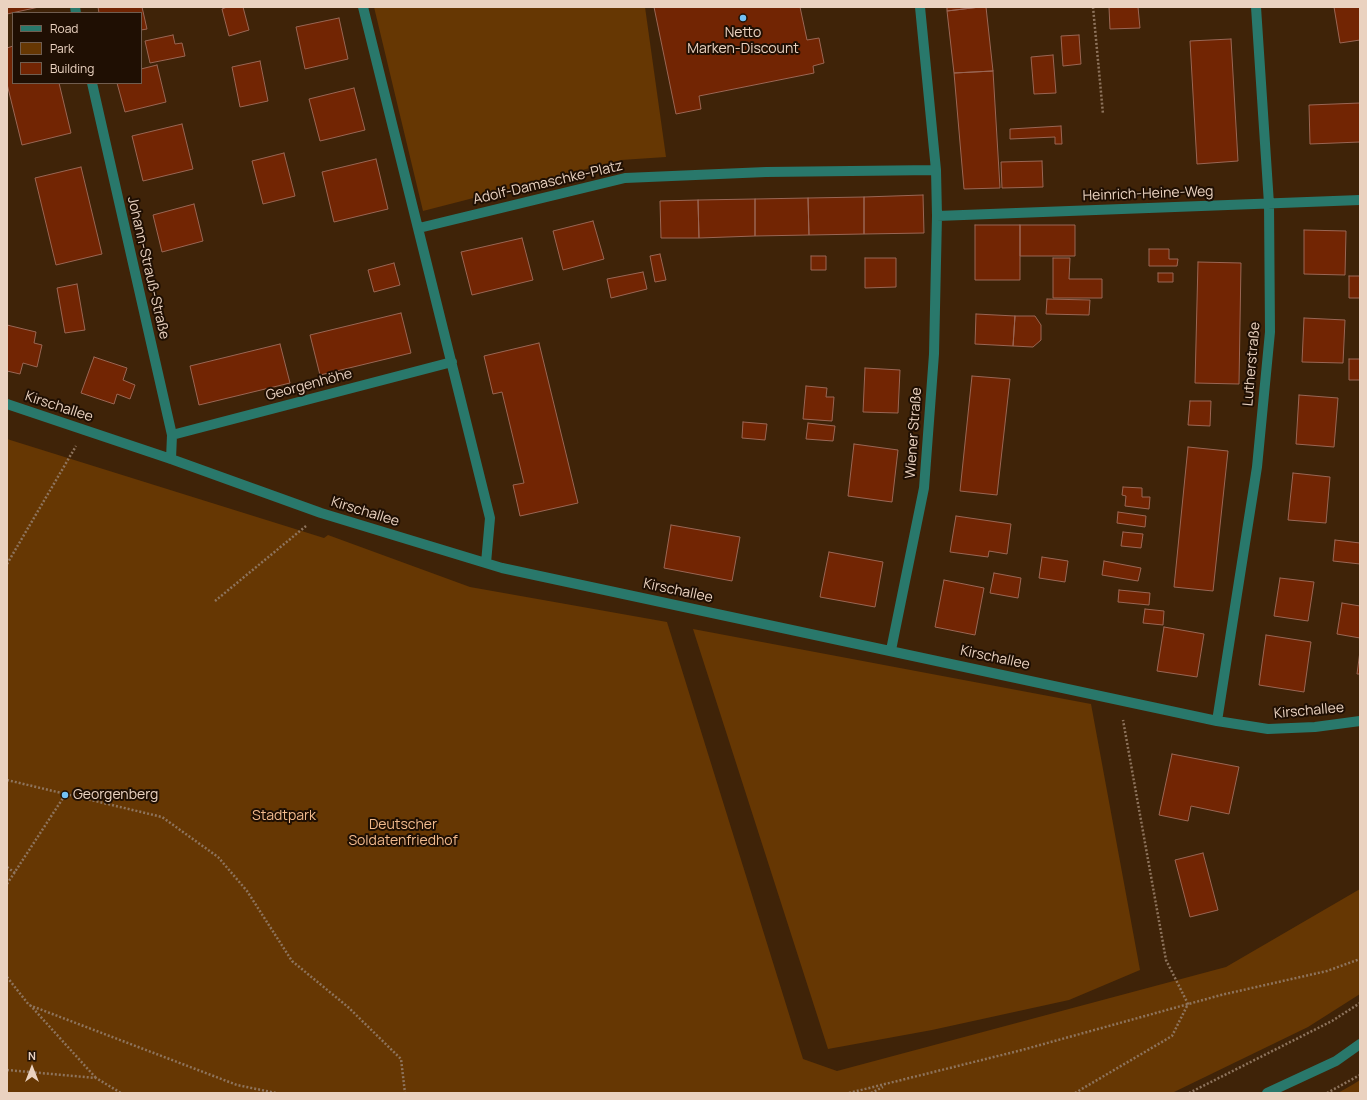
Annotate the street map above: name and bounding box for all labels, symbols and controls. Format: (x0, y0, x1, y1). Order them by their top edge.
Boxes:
legend (12, 12, 142, 84)
marker: Netto Marken-Discount (738, 13, 748, 23)
text: Road (50, 20, 78, 37)
place label: Netto Marken-Discount (687, 25, 799, 58)
text: Park (50, 40, 74, 57)
text: Building (50, 60, 94, 77)
street label: Adolf-Damaschke-Platz (471, 158, 625, 208)
street label: Heinrich-Heine-Weg (1082, 183, 1214, 205)
street label: Johann-Strauß-Straße (123, 195, 173, 341)
street label: Lutherstraße (1240, 321, 1264, 407)
street label: Georgenhöhe (264, 365, 354, 405)
street label: Wiener Straße (902, 387, 926, 479)
street label: Kirschallee (23, 388, 95, 426)
street label: Kirschallee (329, 494, 401, 530)
street label: Kirschallee (642, 575, 714, 607)
street label: Kirschallee (959, 642, 1031, 674)
street label: Kirschallee (1273, 700, 1345, 722)
place label: Georgenberg (73, 787, 158, 803)
marker: Georgenberg (60, 790, 70, 800)
park label: Stadtpark (252, 808, 316, 824)
park label: Deutscher Soldatenfriedhof (348, 817, 458, 850)
north arrow (12, 1048, 52, 1088)
text: N (28, 1048, 36, 1063)

